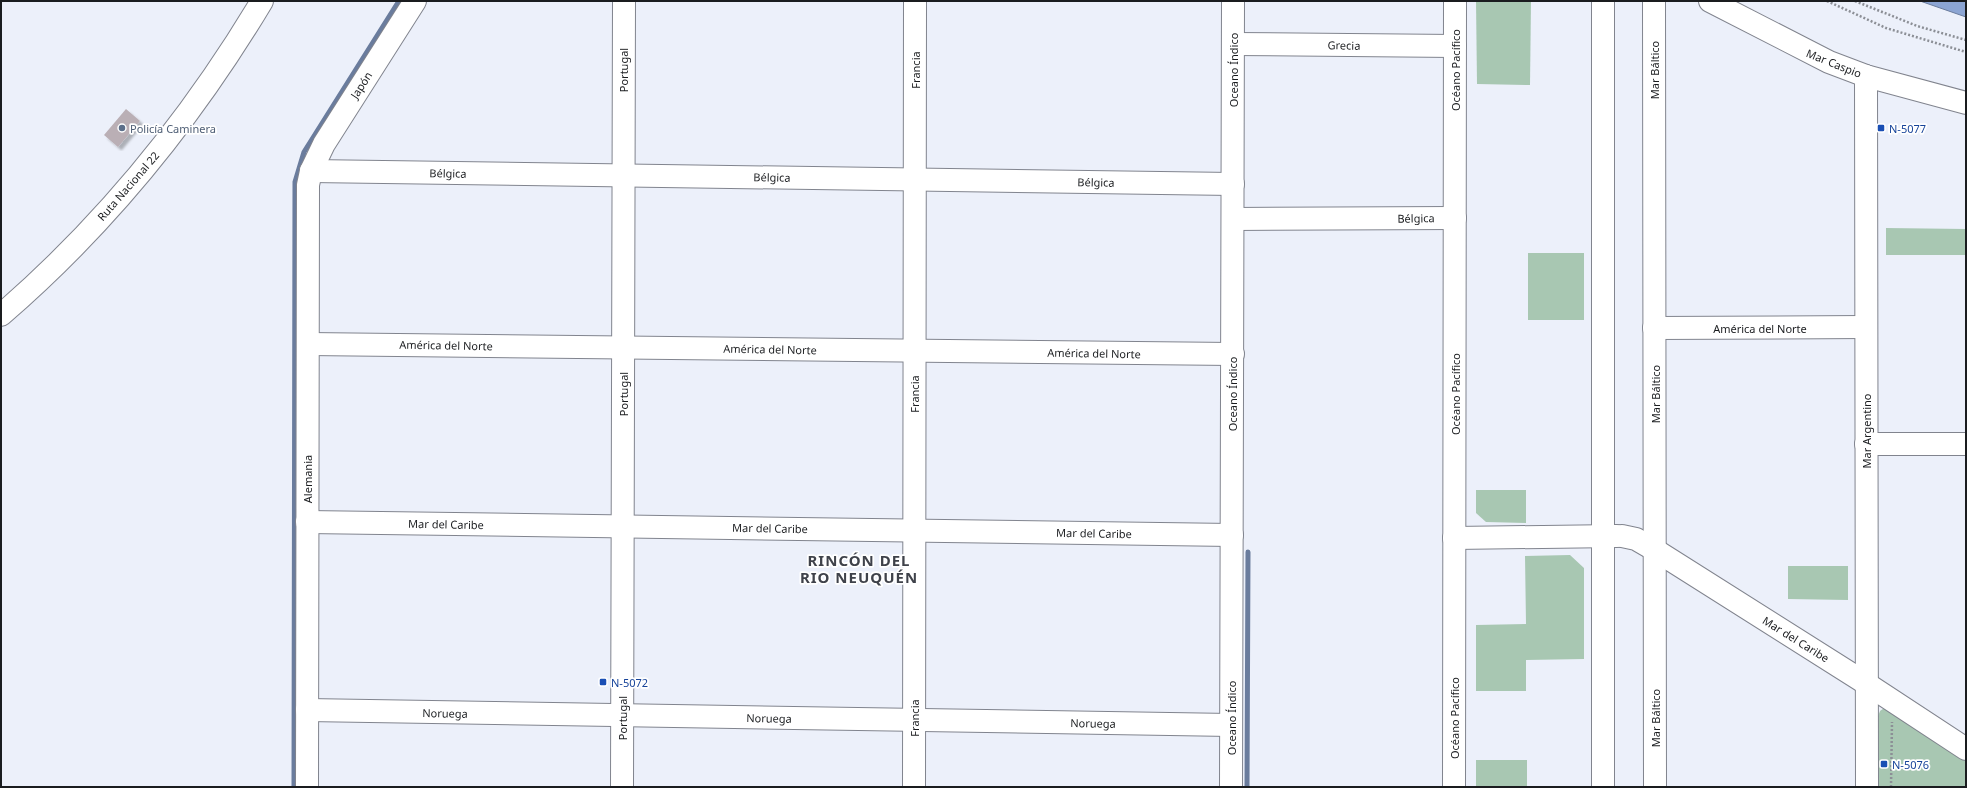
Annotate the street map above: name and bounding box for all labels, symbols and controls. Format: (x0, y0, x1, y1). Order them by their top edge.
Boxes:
street label: Océano Pacífico (1448, 29, 1463, 111)
street label: Oceano Índico (1226, 32, 1241, 107)
street label: Grecia (1327, 37, 1361, 53)
street label: Mar Báltico (1647, 40, 1662, 99)
street label: Mar Caspio (1804, 45, 1864, 81)
street label: Portugal (616, 48, 631, 92)
street label: Francia (908, 51, 923, 89)
street label: Japón (346, 69, 375, 102)
place label: Policía Caminera (130, 121, 216, 136)
place label: N-5077 (1889, 121, 1926, 136)
marker: Policía Caminera (117, 123, 127, 133)
marker: N-5077 (1876, 123, 1886, 133)
street label: Ruta Nacional 22 (94, 148, 162, 224)
street label: Bélgica (429, 165, 467, 181)
street label: Bélgica (753, 169, 791, 185)
street label: Bélgica (1077, 174, 1115, 190)
street label: Bélgica (1397, 210, 1435, 226)
street label: América del Norte (1713, 321, 1807, 336)
street label: América del Norte (399, 337, 493, 353)
street label: América del Norte (723, 341, 817, 357)
street label: América del Norte (1047, 345, 1141, 361)
street label: Océano Pacífico (1448, 353, 1463, 435)
street label: Oceano Índico (1225, 356, 1240, 431)
street label: Mar Báltico (1648, 364, 1663, 423)
street label: Portugal (616, 372, 631, 416)
street label: Francia (907, 375, 922, 413)
street label: Mar Argentino (1859, 393, 1874, 469)
street label: Alemania (300, 455, 315, 503)
street label: Mar del Caribe (408, 516, 484, 532)
street label: Mar del Caribe (732, 520, 808, 536)
street label: Mar del Caribe (1056, 525, 1132, 541)
district label: RINCÓN DEL RIO NEUQUÉN (800, 550, 918, 587)
street label: Mar del Caribe (1760, 613, 1832, 665)
place label: N-5072 (611, 675, 648, 690)
marker: N-5072 (598, 677, 608, 687)
street label: Océano Pacífico (1447, 677, 1462, 759)
street label: Oceano Índico (1224, 680, 1239, 755)
street label: Mar Báltico (1648, 688, 1663, 747)
street label: Portugal (615, 696, 630, 740)
street label: Francia (907, 699, 922, 737)
street label: Noruega (422, 705, 468, 721)
street label: Noruega (746, 710, 792, 726)
street label: Noruega (1070, 715, 1116, 731)
place label: N-5076 (1892, 757, 1929, 772)
marker: N-5076 (1879, 759, 1889, 769)

